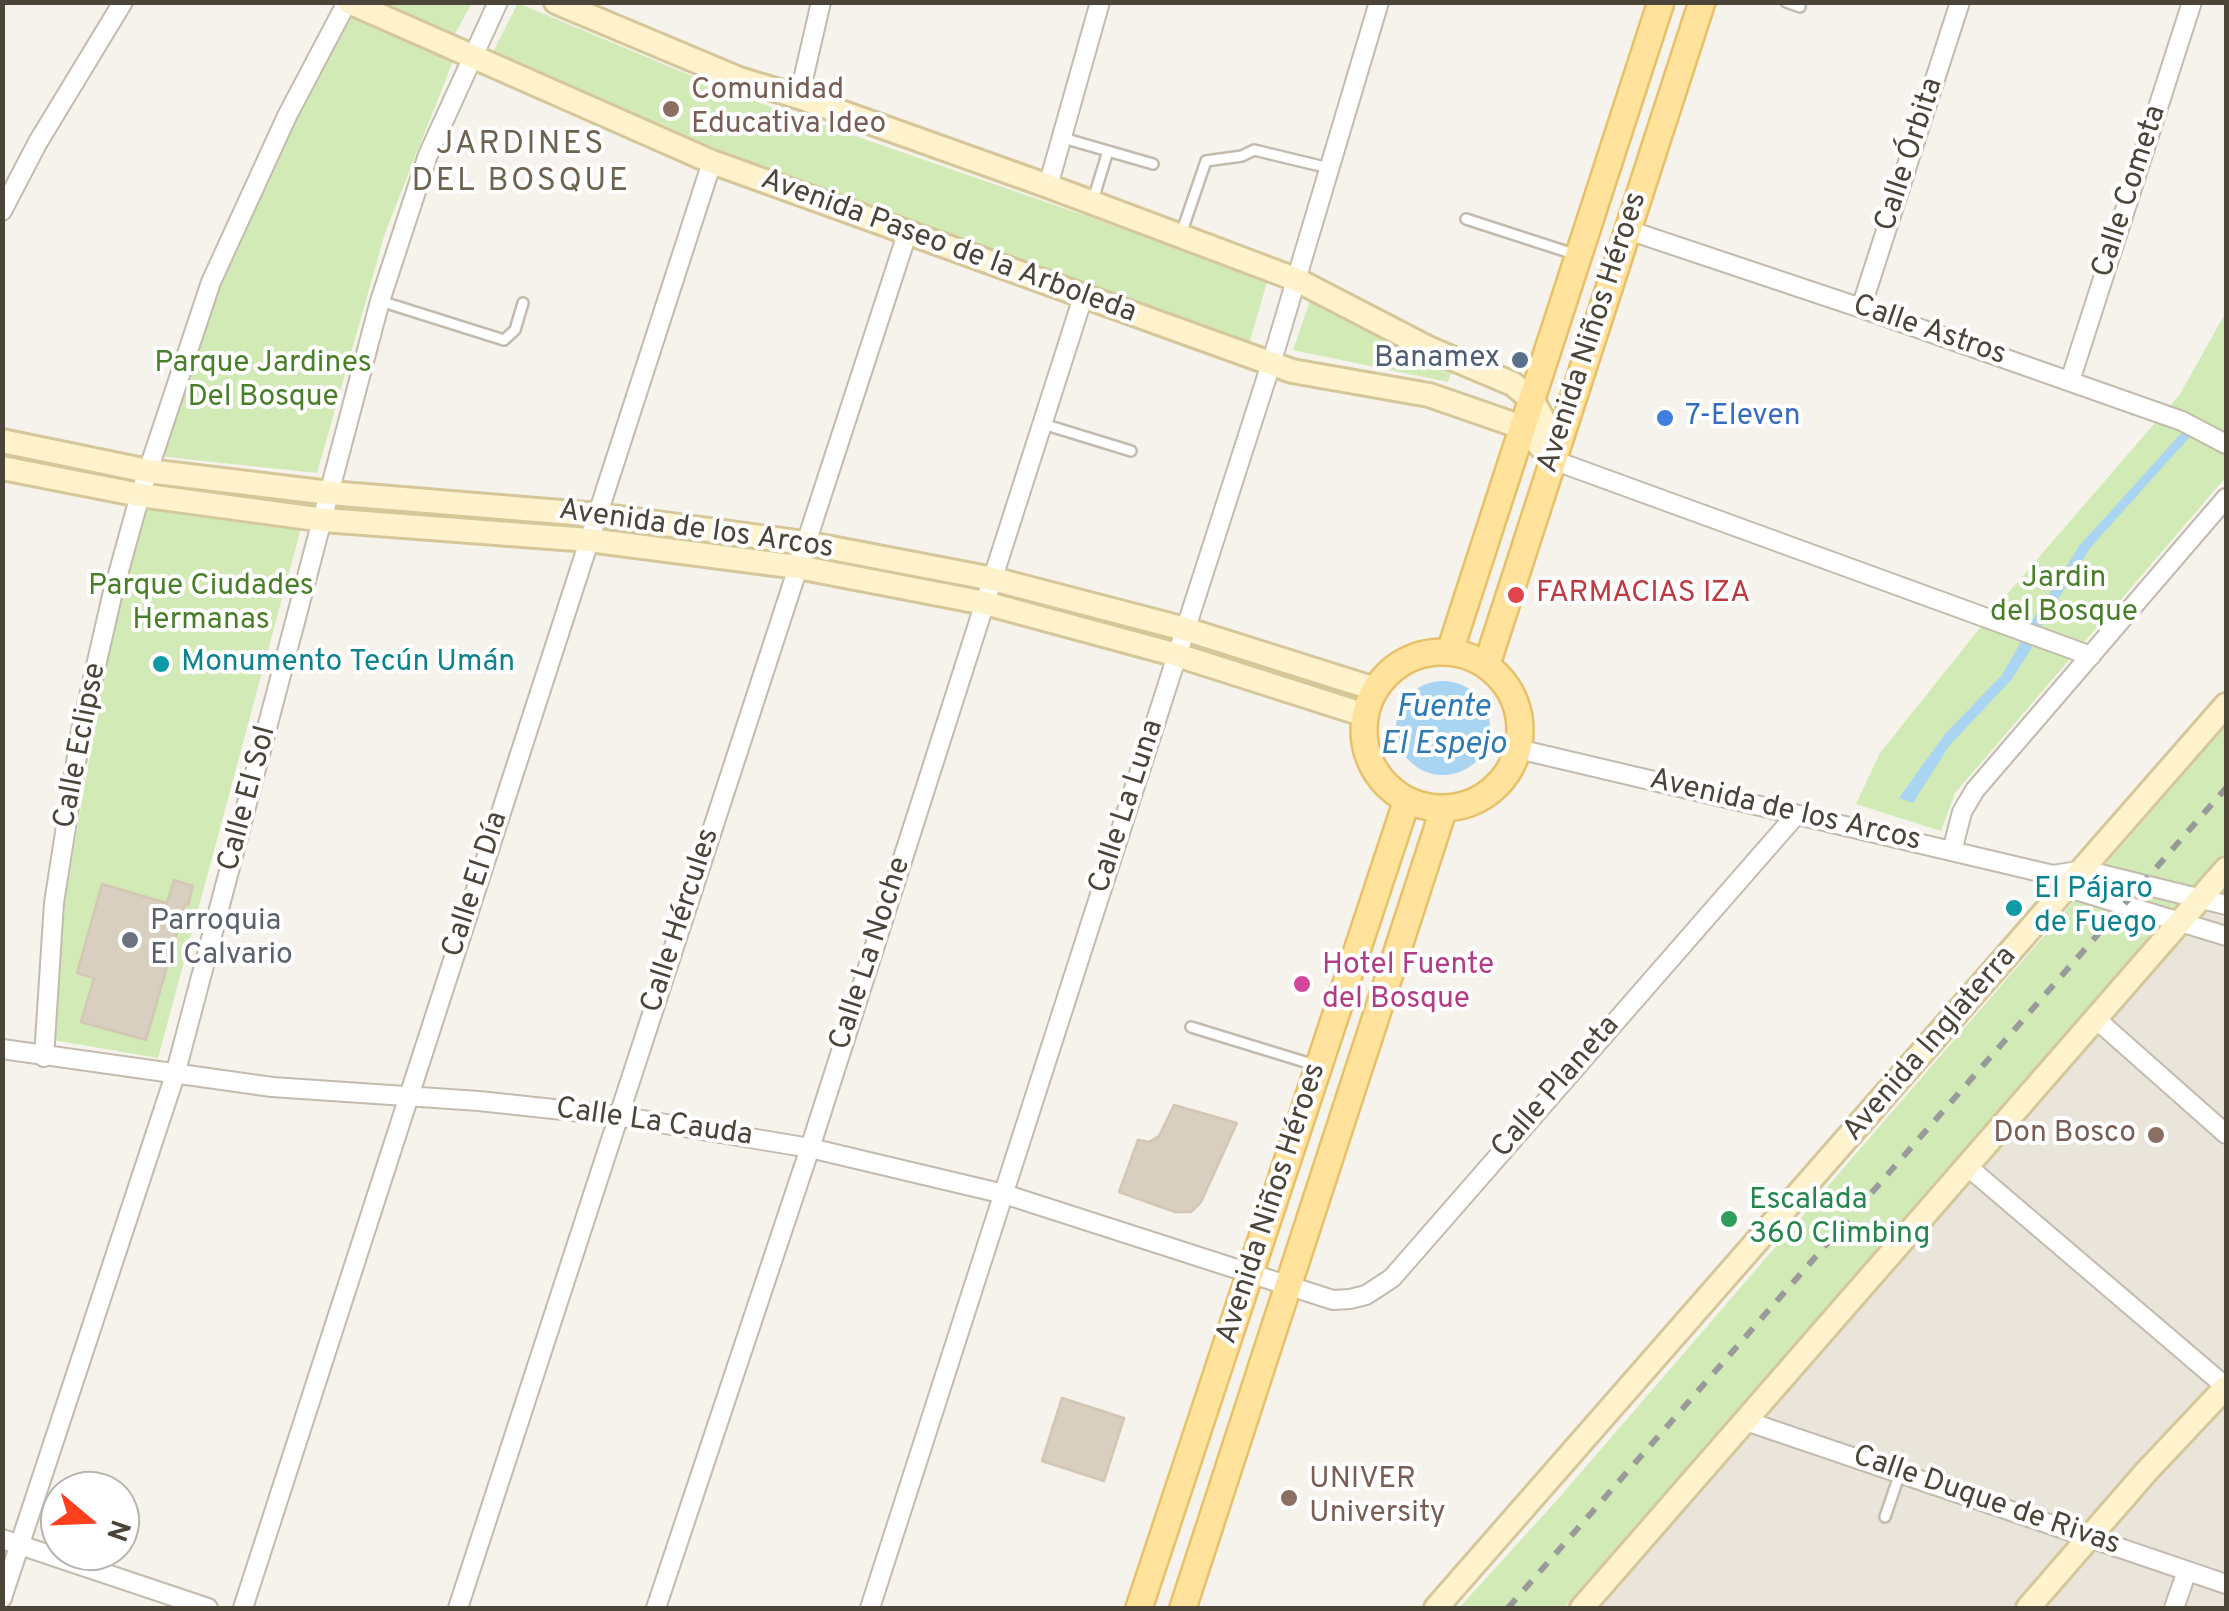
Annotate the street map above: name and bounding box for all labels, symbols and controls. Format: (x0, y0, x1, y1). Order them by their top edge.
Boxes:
place label: Comunidad Educativa Ideo (691, 74, 886, 144)
street label: Calle Órbita (1869, 74, 1953, 236)
marker: Comunidad Educativa Ideo (660, 98, 682, 120)
street label: Calle Cometa (2086, 101, 2176, 283)
district label: JARDINES DEL BOSQUE (411, 128, 631, 203)
street label: Avenida Paseo de la Arboleda (755, 163, 1141, 333)
street label: Avenida Niños Héroes (1532, 188, 1656, 478)
street label: Calle Astros (1848, 289, 2010, 375)
place label: Banamex (1374, 342, 1500, 378)
park label: Parque Jardines Del Bosque (154, 347, 372, 418)
marker: Banamex (1509, 349, 1531, 371)
place label: 7-Eleven (1685, 400, 1801, 436)
marker: 7-Eleven (1654, 407, 1676, 429)
street label: Avenida de los Arcos (556, 494, 836, 568)
park label: Jardin del Bosque (1990, 562, 2138, 632)
park label: Parque Ciudades Hermanas (88, 570, 314, 640)
place label: FARMACIAS IZA (1536, 577, 1750, 613)
marker: FARMACIAS IZA (1505, 584, 1527, 606)
place label: Monumento Tecún Umán (181, 646, 515, 682)
marker: Monumento Tecún Umán (150, 653, 172, 675)
street label: Calle Eclipse (48, 660, 116, 832)
water label: Fuente El Espejo (1380, 691, 1506, 766)
street label: Calle La Luna (1083, 716, 1173, 898)
street label: Calle El Sol (212, 722, 286, 876)
street label: Avenida de los Arcos (1646, 763, 1924, 861)
street label: Calle El Día (437, 808, 517, 962)
street label: Calle Hércules (635, 824, 729, 1018)
street label: Calle La Noche (824, 853, 920, 1055)
place label: El Pájaro de Fuego (2034, 873, 2157, 944)
marker: El Pájaro de Fuego (2003, 897, 2025, 919)
place label: Parroquia El Calvario (150, 905, 293, 976)
marker: Parroquia El Calvario (119, 929, 141, 951)
street label: Avenida Inglaterra (1837, 940, 2025, 1150)
place label: Hotel Fuente del Bosque (1322, 949, 1494, 1020)
marker: Hotel Fuente del Bosque (1291, 973, 1313, 995)
street label: Calle Planeta (1485, 1009, 1629, 1167)
street label: Avenida Niños Héroes (1211, 1059, 1335, 1349)
street label: Calle La Cauda (553, 1092, 755, 1156)
place label: Don Bosco (1993, 1117, 2136, 1153)
marker: Don Bosco (2145, 1124, 2167, 1146)
place label: Escalada 360 Climbing (1749, 1184, 1930, 1254)
marker: Escalada 360 Climbing (1718, 1208, 1740, 1230)
street label: Calle Duque de Rivas (1848, 1439, 2124, 1565)
place label: UNIVER University (1309, 1463, 1446, 1534)
north arrow (40, 1471, 140, 1571)
marker: UNIVER University (1278, 1487, 1300, 1509)
text: N (96, 1515, 137, 1545)

